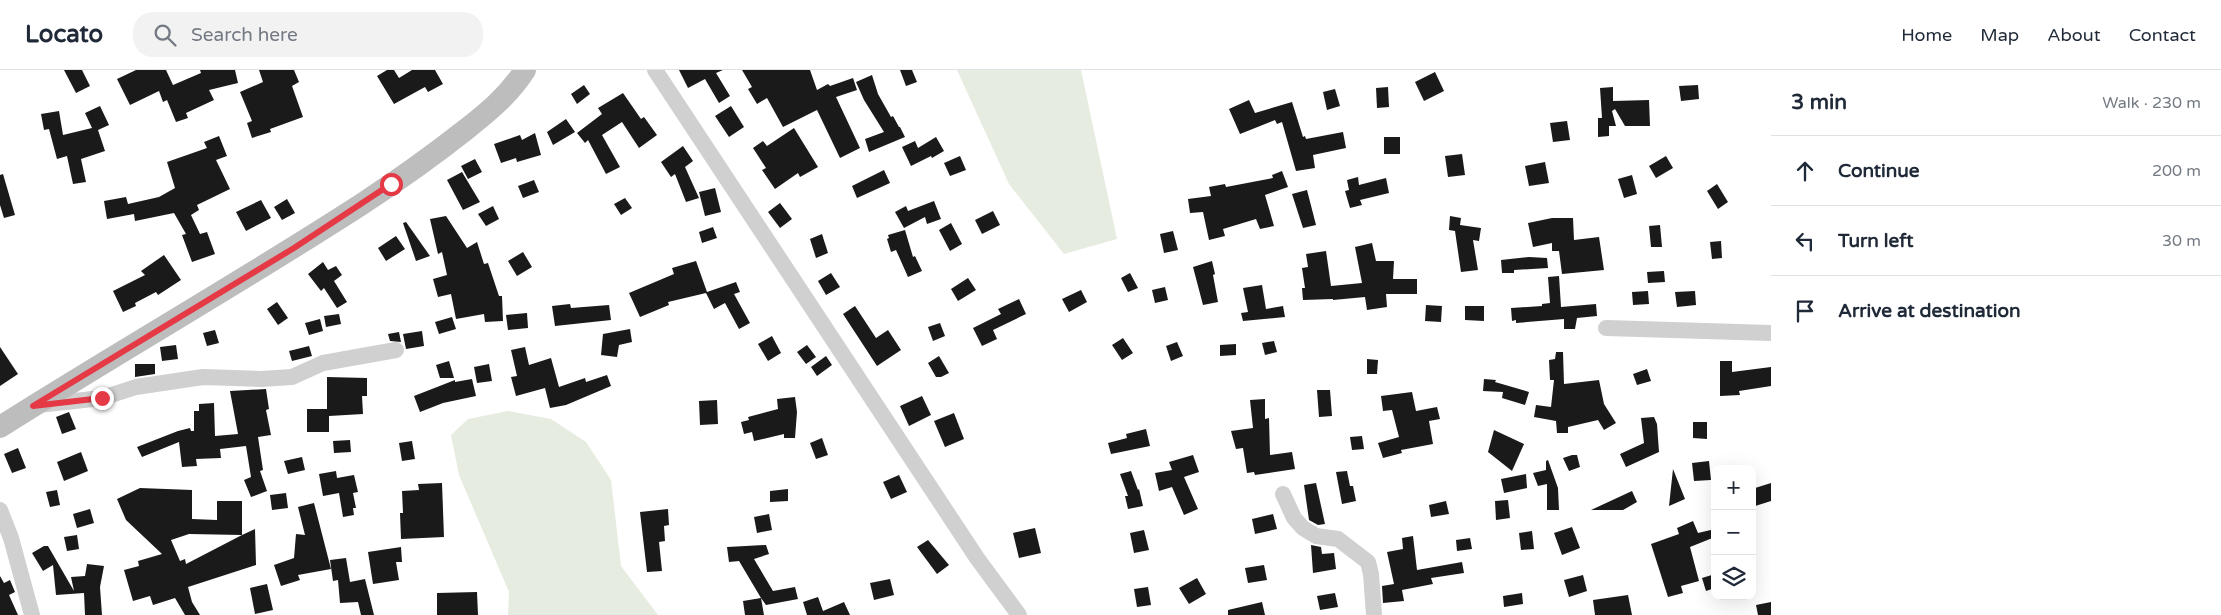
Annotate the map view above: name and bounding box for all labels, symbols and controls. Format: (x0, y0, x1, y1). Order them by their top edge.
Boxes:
search box (133, 12, 483, 57)
text: Locato (25, 20, 103, 49)
icon: search (151, 21, 179, 49)
text: Search here (191, 24, 298, 46)
text: Home (1901, 24, 1952, 46)
text: Map (1980, 24, 2019, 46)
text: About (2047, 24, 2101, 46)
text: Contact (2129, 24, 2196, 46)
text: 3 min (1791, 90, 1847, 115)
text: Walk · 230 m (2102, 93, 2201, 113)
icon: ahead (1791, 157, 1819, 185)
text: Continue (1838, 160, 1920, 182)
text: 200 m (2152, 161, 2201, 181)
route start (380, 173, 403, 196)
icon: left (1791, 227, 1819, 255)
text: Turn left (1838, 230, 1914, 252)
text: 30 m (2162, 231, 2201, 251)
icon: arrive (1791, 297, 1819, 325)
text: Arrive at destination (1838, 300, 2021, 322)
route end (91, 387, 114, 410)
map controls (1711, 465, 1756, 600)
button: + (1711, 465, 1756, 510)
button: − (1711, 510, 1756, 555)
button: layers (1711, 555, 1756, 600)

